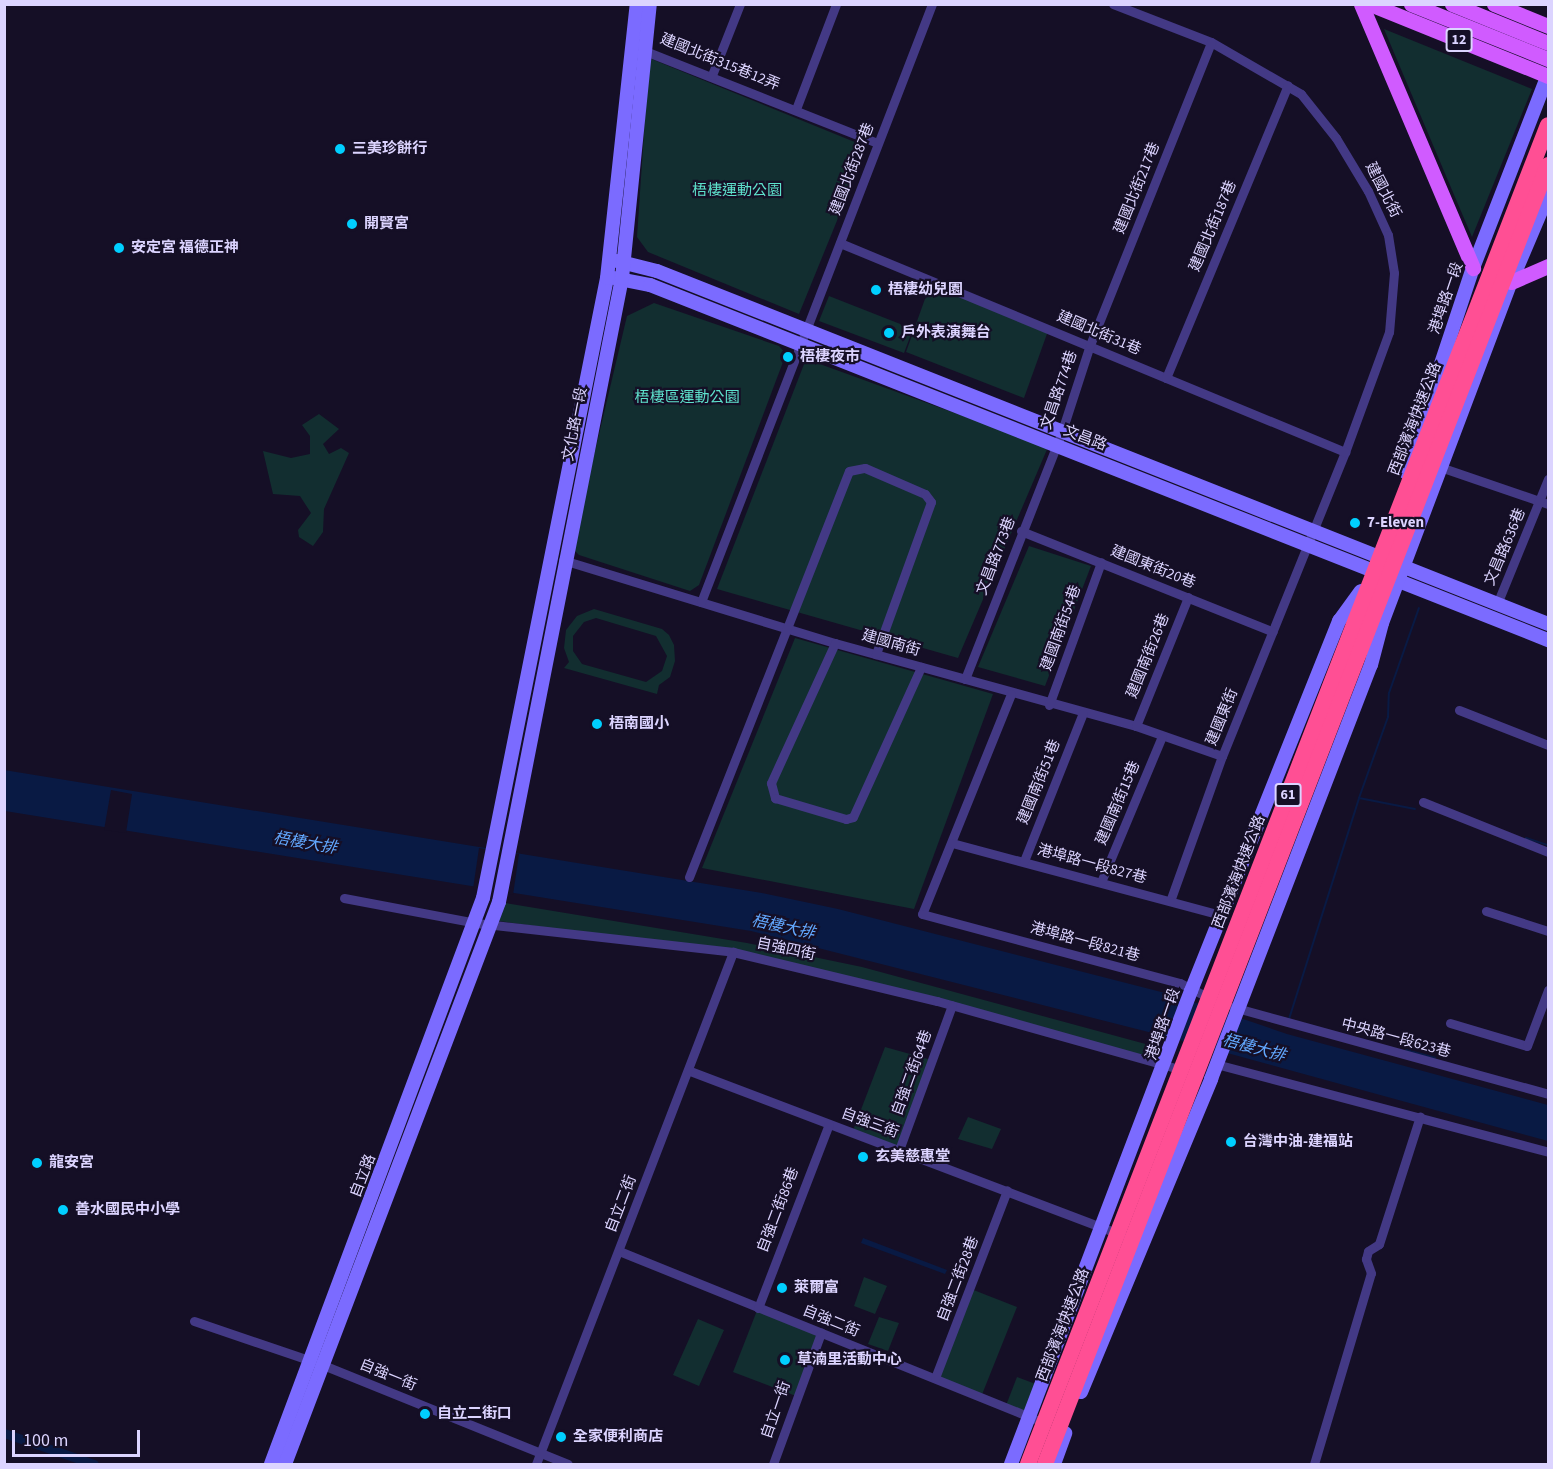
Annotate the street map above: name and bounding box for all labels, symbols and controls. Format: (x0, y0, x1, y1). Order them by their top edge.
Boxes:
road number: 12 (1446, 29, 1472, 51)
street label: 建國北街315巷12弄 (658, 30, 782, 94)
street label: 建國北街287巷 (826, 120, 878, 218)
street label: 建國北街217巷 (1110, 139, 1164, 237)
place label: 三美珍餅行 (352, 140, 427, 158)
marker: 三美珍餅行 (333, 142, 347, 156)
street label: 建國北街 (1361, 159, 1405, 221)
street label: 建國北街187巷 (1186, 178, 1240, 274)
park label: 梧棲運動公園 (692, 182, 782, 200)
place label: 開賢宮 (364, 215, 409, 233)
marker: 開賢宮 (345, 217, 359, 231)
place label: 安定宮 福德正神 (131, 239, 239, 257)
marker: 安定宮 福德正神 (112, 241, 126, 255)
street label: 港埠路一段 (1425, 260, 1467, 336)
place label: 梧棲幼兒園 (888, 281, 963, 299)
marker: 梧棲幼兒園 (869, 283, 883, 297)
street label: 建國北街31巷 (1054, 307, 1144, 359)
place label: 戶外表演舞台 (901, 324, 991, 342)
marker: 戶外表演舞台 (882, 326, 896, 340)
place label: 梧棲夜市 (800, 348, 860, 366)
street label: 文昌路774巷 (1037, 348, 1081, 432)
marker: 梧棲夜市 (781, 350, 795, 364)
street label: 西部濱海快速公路 (1385, 360, 1445, 478)
street label: 文化路一段 (559, 385, 591, 463)
park label: 梧棲區運動公園 (635, 389, 739, 407)
street label: 文昌路 (1061, 422, 1109, 454)
street label: 文昌路636巷 (1481, 506, 1529, 588)
street label: 文昌路773巷 (973, 514, 1019, 598)
place label: 7-Eleven (1367, 514, 1424, 532)
marker: 7-Eleven (1348, 516, 1362, 530)
street label: 建國東街20巷 (1108, 542, 1198, 592)
street label: 建國南街54巷 (1037, 583, 1085, 673)
street label: 建國南街26巷 (1123, 611, 1173, 701)
street label: 建國南街 (860, 626, 922, 660)
street label: 建國東街 (1202, 686, 1242, 748)
place label: 梧南國小 (609, 715, 669, 733)
marker: 梧南國小 (590, 717, 604, 731)
street label: 建國南街51巷 (1014, 737, 1064, 827)
street label: 建國南街15巷 (1092, 758, 1144, 848)
road number: 61 (1274, 784, 1302, 806)
street label: 西部濱海快速公路 (1209, 813, 1269, 931)
water label: 梧棲大排 (272, 828, 338, 858)
street label: 港埠路一段827巷 (1035, 841, 1149, 887)
water label: 梧棲大排 (750, 911, 816, 943)
street label: 港埠路一段821巷 (1028, 919, 1142, 965)
street label: 自強四街 (755, 934, 817, 964)
street label: 港埠路一段 (1142, 986, 1184, 1062)
street label: 中央路一段623巷 (1339, 1015, 1453, 1061)
street label: 自強二街64巷 (888, 1028, 936, 1118)
water label: 梧棲大排 (1221, 1030, 1287, 1066)
street label: 自強三街 (839, 1104, 901, 1142)
place label: 台灣中油-建福站 (1243, 1133, 1353, 1151)
marker: 台灣中油-建福站 (1224, 1135, 1238, 1149)
place label: 玄美慈惠堂 (875, 1148, 950, 1166)
marker: 玄美慈惠堂 (856, 1150, 870, 1164)
street label: 自立路 (347, 1152, 379, 1200)
place label: 龍安宮 (49, 1154, 94, 1172)
marker: 龍安宮 (30, 1156, 44, 1170)
street label: 自強二街86巷 (753, 1165, 803, 1255)
street label: 自立二街 (602, 1173, 640, 1235)
place label: 善水國民中小學 (75, 1201, 180, 1219)
marker: 善水國民中小學 (56, 1203, 70, 1217)
street label: 自強二街28巷 (933, 1234, 983, 1324)
street label: 西部濱海快速公路 (1033, 1266, 1093, 1384)
place label: 萊爾富 (794, 1279, 839, 1297)
marker: 萊爾富 (775, 1281, 789, 1295)
street label: 自強二街 (800, 1301, 862, 1341)
place label: 草湳里活動中心 (797, 1351, 902, 1369)
marker: 草湳里活動中心 (778, 1353, 792, 1367)
street label: 自強一街 (357, 1355, 419, 1395)
street label: 自立一街 (758, 1379, 794, 1441)
place label: 自立二街口 (437, 1405, 512, 1423)
marker: 自立二街口 (418, 1407, 432, 1421)
scale bar (15, 1418, 142, 1456)
text: 100 m (23, 1428, 68, 1453)
place label: 全家便利商店 (573, 1428, 663, 1446)
marker: 全家便利商店 (554, 1430, 568, 1444)

